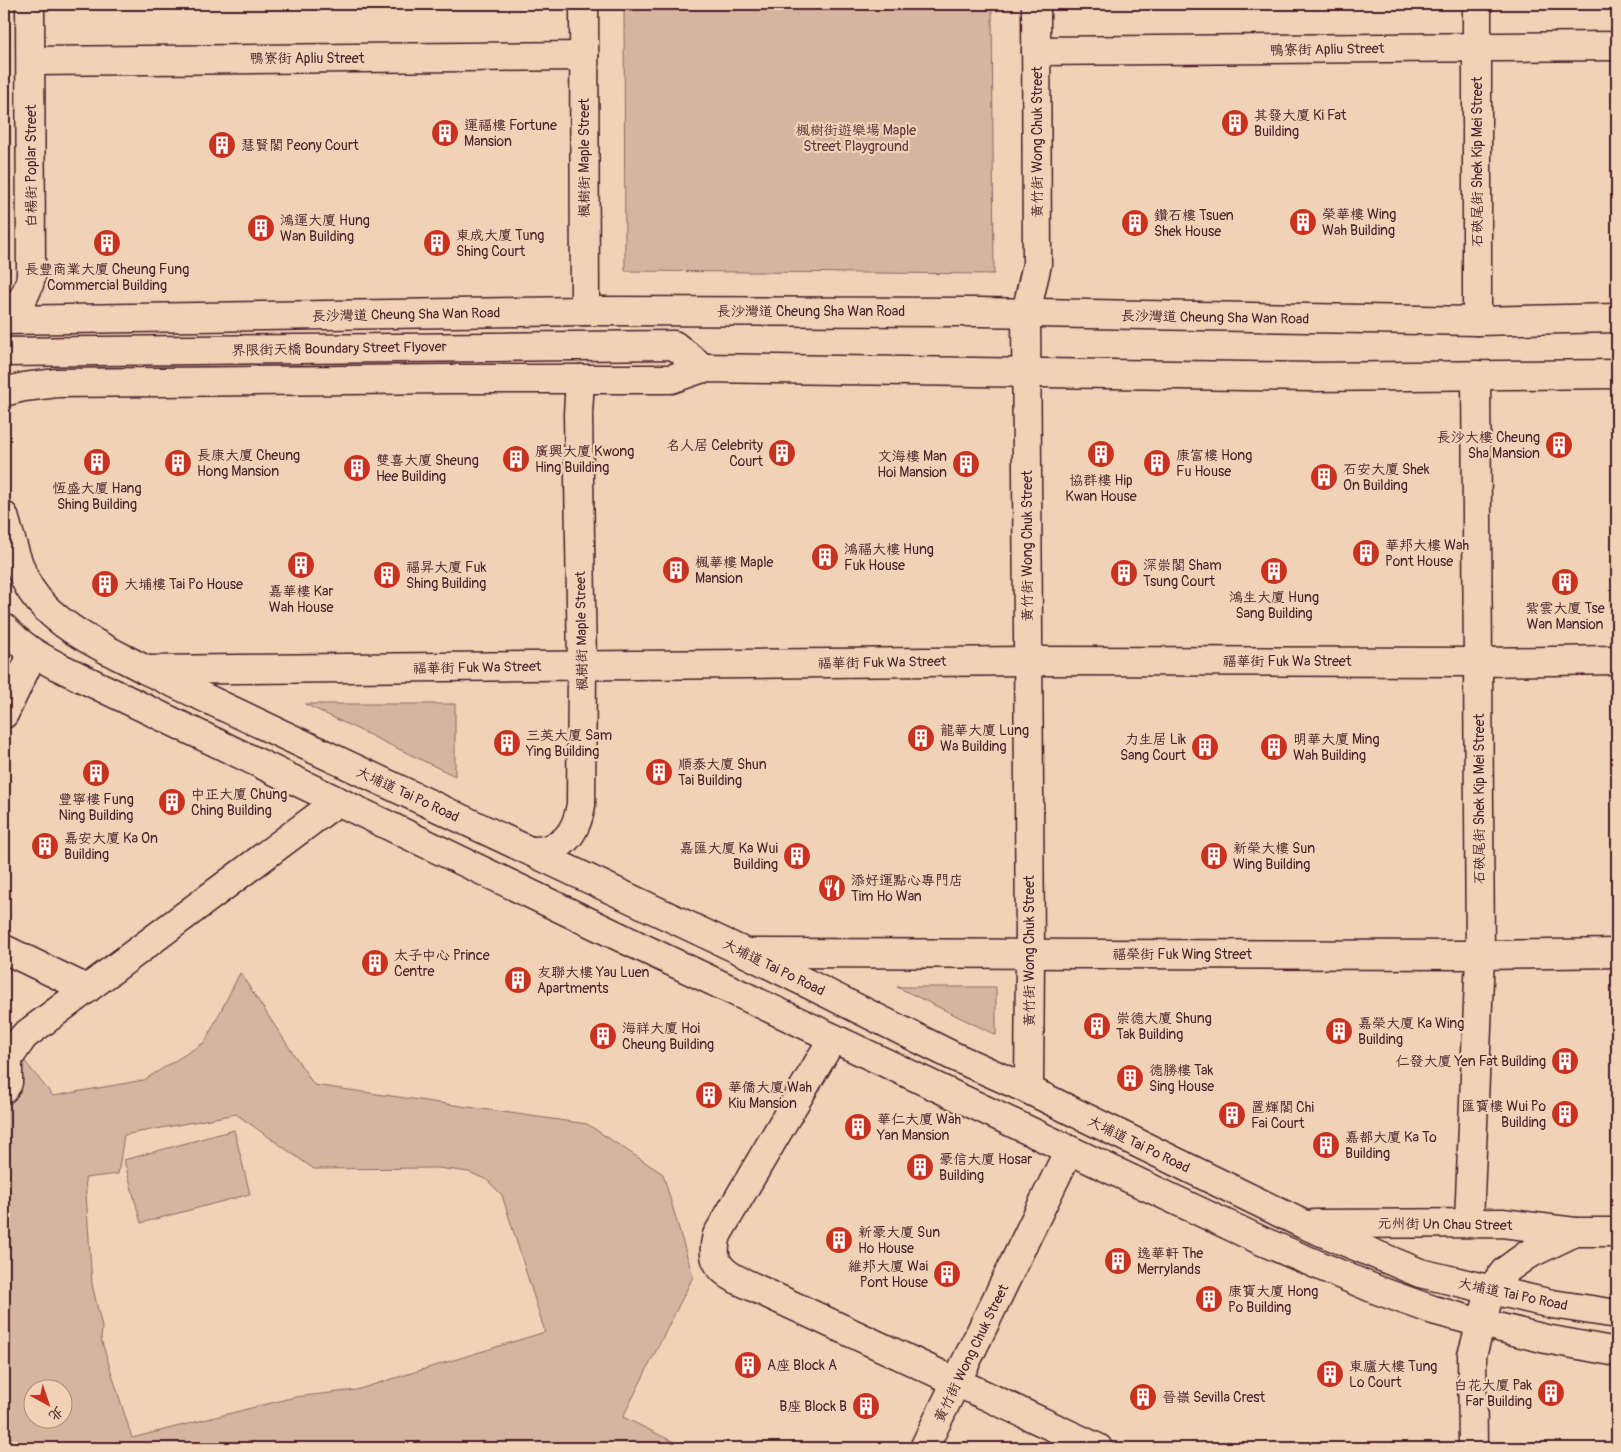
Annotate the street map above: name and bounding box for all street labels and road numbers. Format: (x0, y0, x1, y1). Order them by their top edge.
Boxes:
street label: 鴨寮街 Apliu Street (1270, 40, 1385, 59)
street label: 鴨寮街 Apliu Street (250, 50, 365, 67)
street label: 黃竹街 Wong Chuk Street (1029, 66, 1046, 218)
street label: 石硤尾街 Shek Kip Mei Street (1469, 76, 1486, 247)
street label: 楓樹街 Maple Street (576, 98, 593, 218)
street label: 白楊街 Poplar Street (23, 104, 40, 227)
street label: 長沙灣道 Cheung Sha Wan Road (717, 303, 905, 320)
street label: 長沙灣道 Cheung Sha Wan Road (312, 304, 501, 325)
street label: 長沙灣道 Cheung Sha Wan Road (1121, 307, 1309, 328)
street label: 界限街天橋 Boundary Street Flyover (231, 338, 447, 359)
street label: 黃竹街 Wong Chuk Street (1019, 470, 1036, 622)
street label: 楓樹街 Maple Street (572, 571, 591, 691)
street label: 福華街 Fuk Wa Street (817, 653, 947, 672)
street label: 福華街 Fuk Wa Street (1223, 653, 1352, 670)
street label: 福華街 Fuk Wa Street (412, 658, 542, 677)
street label: 石硤尾街 Shek Kip Mei Street (1471, 713, 1488, 884)
street label: 大埔道 Tai Po Road (354, 763, 462, 826)
street label: 黃竹街 Wong Chuk Street (1021, 875, 1038, 1027)
street label: 大埔道 Tai Po Road (720, 935, 828, 1000)
street label: 福榮街 Fuk Wing Street (1112, 946, 1252, 963)
street label: 大埔道 Tai Po Road (1085, 1112, 1193, 1177)
street label: 元州街 Un Chau Street (1377, 1215, 1513, 1234)
street label: 大埔道 Tai Po Road (1457, 1275, 1569, 1314)
street label: 黃竹街 Wong Chuk Street (931, 1281, 1012, 1425)

